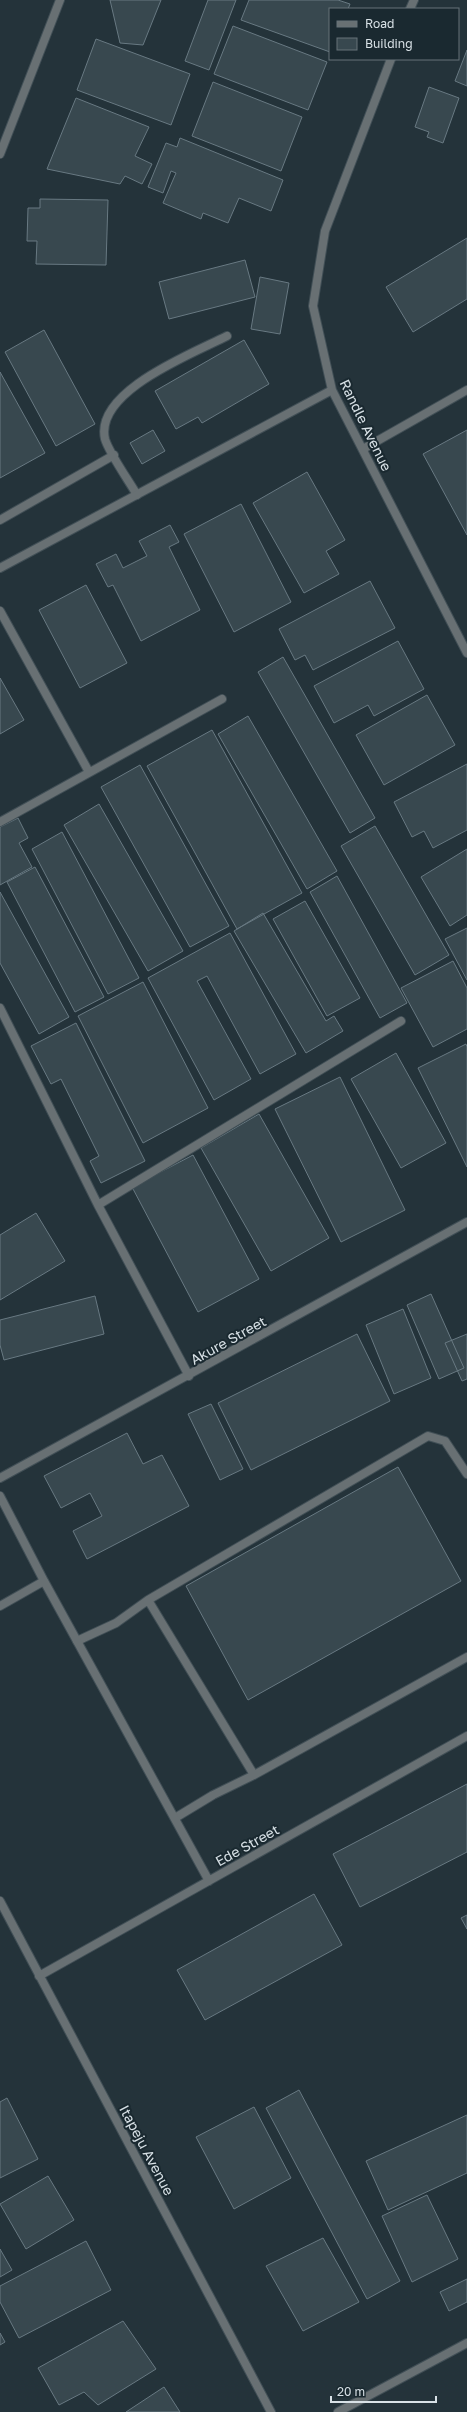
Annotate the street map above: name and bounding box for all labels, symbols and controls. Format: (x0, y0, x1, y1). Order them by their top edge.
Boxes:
legend (329, 8, 459, 60)
text: Road (365, 16, 394, 31)
text: Building (365, 36, 413, 51)
street label: Randle Avenue (336, 376, 396, 474)
street label: Akure Street (187, 1312, 269, 1368)
street label: Ede Street (212, 1821, 282, 1869)
street label: Itapeju Avenue (116, 2102, 178, 2198)
scale bar (331, 2378, 436, 2404)
text: 20 m (337, 2384, 365, 2399)

